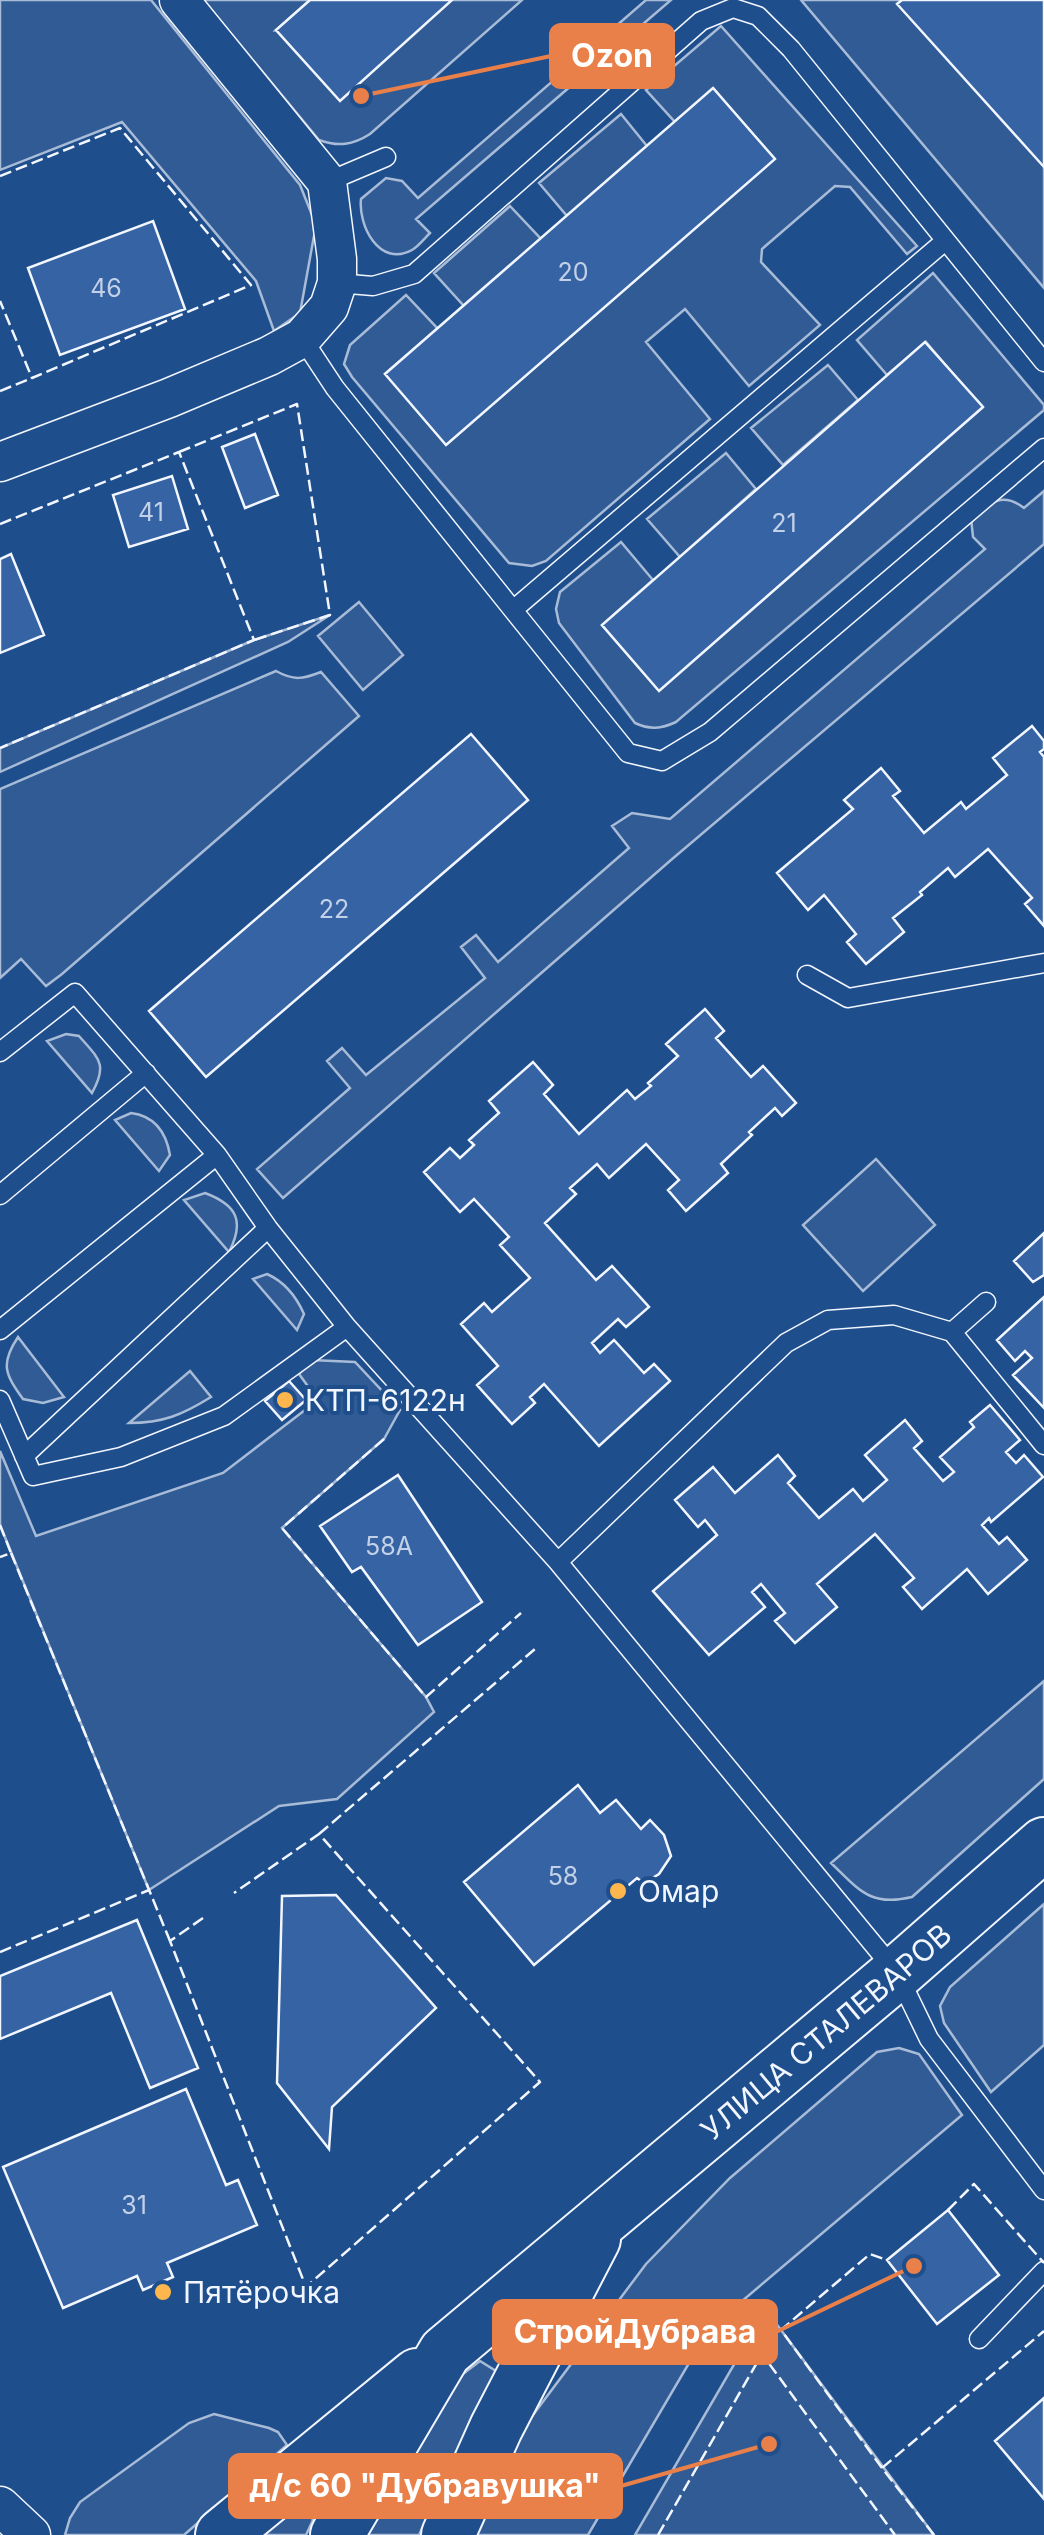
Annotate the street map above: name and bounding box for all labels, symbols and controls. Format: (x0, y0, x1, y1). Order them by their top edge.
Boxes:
callout: Ozon (551, 25, 673, 87)
text: Ozon (571, 36, 653, 75)
house number: 20 (557, 257, 589, 287)
house number: 46 (90, 273, 122, 303)
house number: 41 (138, 497, 164, 527)
house number: 21 (771, 508, 797, 538)
house number: 22 (319, 894, 349, 924)
place label: КТП-6122н (305, 1382, 466, 1418)
marker: КТП-6122н (274, 1389, 296, 1411)
house number: 58А (365, 1531, 413, 1561)
house number: 58 (548, 1861, 578, 1891)
place label: Омар (638, 1873, 719, 1909)
marker: Омар (607, 1880, 629, 1902)
street label: УЛИЦА СТАЛЕВАРОВ (693, 1916, 958, 2148)
house number: 31 (121, 2190, 147, 2220)
place label: Пятёрочка (183, 2274, 340, 2310)
marker: Пятёрочка (152, 2281, 174, 2303)
callout: СтройДубрава (494, 2301, 776, 2363)
text: СтройДубрава (514, 2312, 756, 2351)
callout: д/с 60 "Дубравушка" (230, 2455, 621, 2517)
text: д/с 60 "Дубравушка" (249, 2466, 601, 2505)

